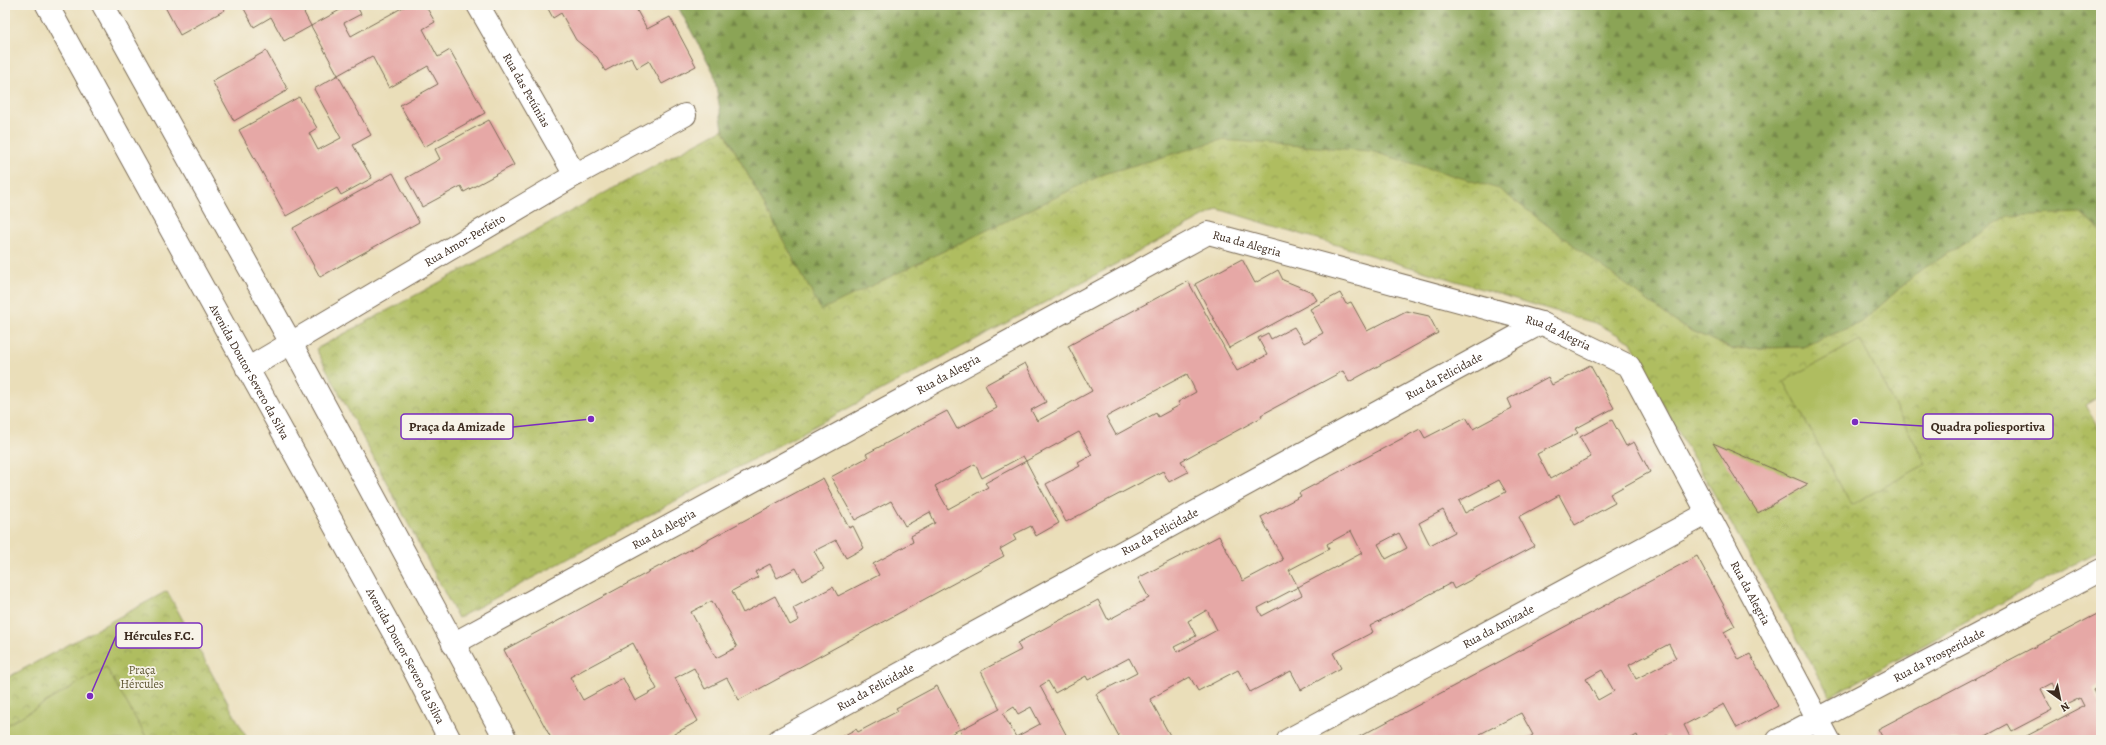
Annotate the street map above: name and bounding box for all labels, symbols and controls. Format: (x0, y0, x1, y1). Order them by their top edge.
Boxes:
street label: Rua das Petúnias (499, 50, 554, 130)
street label: Rua Amor-Perfeito (421, 210, 508, 270)
street label: Rua da Alegria (1211, 227, 1283, 261)
street label: Avenida Doutor Severo da Silva (205, 300, 293, 443)
street label: Rua da Alegria (1524, 311, 1594, 354)
street label: Rua da Felicidade (1403, 349, 1485, 404)
street label: Rua da Alegria (914, 350, 984, 398)
callout: Praça da Amizade (401, 414, 513, 439)
callout: Quadra poliesportiva (1923, 414, 2053, 439)
text: Praça da Amizade (409, 418, 505, 435)
text: Quadra poliesportiva (1931, 418, 2046, 435)
street label: Rua da Felicidade (1118, 504, 1201, 559)
street label: Rua da Alegria (629, 505, 699, 553)
street label: Rua da Alegria (1727, 558, 1774, 628)
street label: Avenida Doutor Severo da Silva (362, 584, 449, 727)
street label: Rua da Amizade (1460, 601, 1537, 652)
callout: Hércules F.C. (116, 623, 202, 648)
street label: Rua da Prosperidade (1890, 625, 1988, 686)
text: Hércules F.C. (124, 627, 194, 644)
street label: Rua da Felicidade (834, 660, 917, 715)
park label: Praça Hércules (120, 662, 164, 692)
north arrow (2040, 679, 2080, 719)
text: N (2058, 698, 2073, 715)

